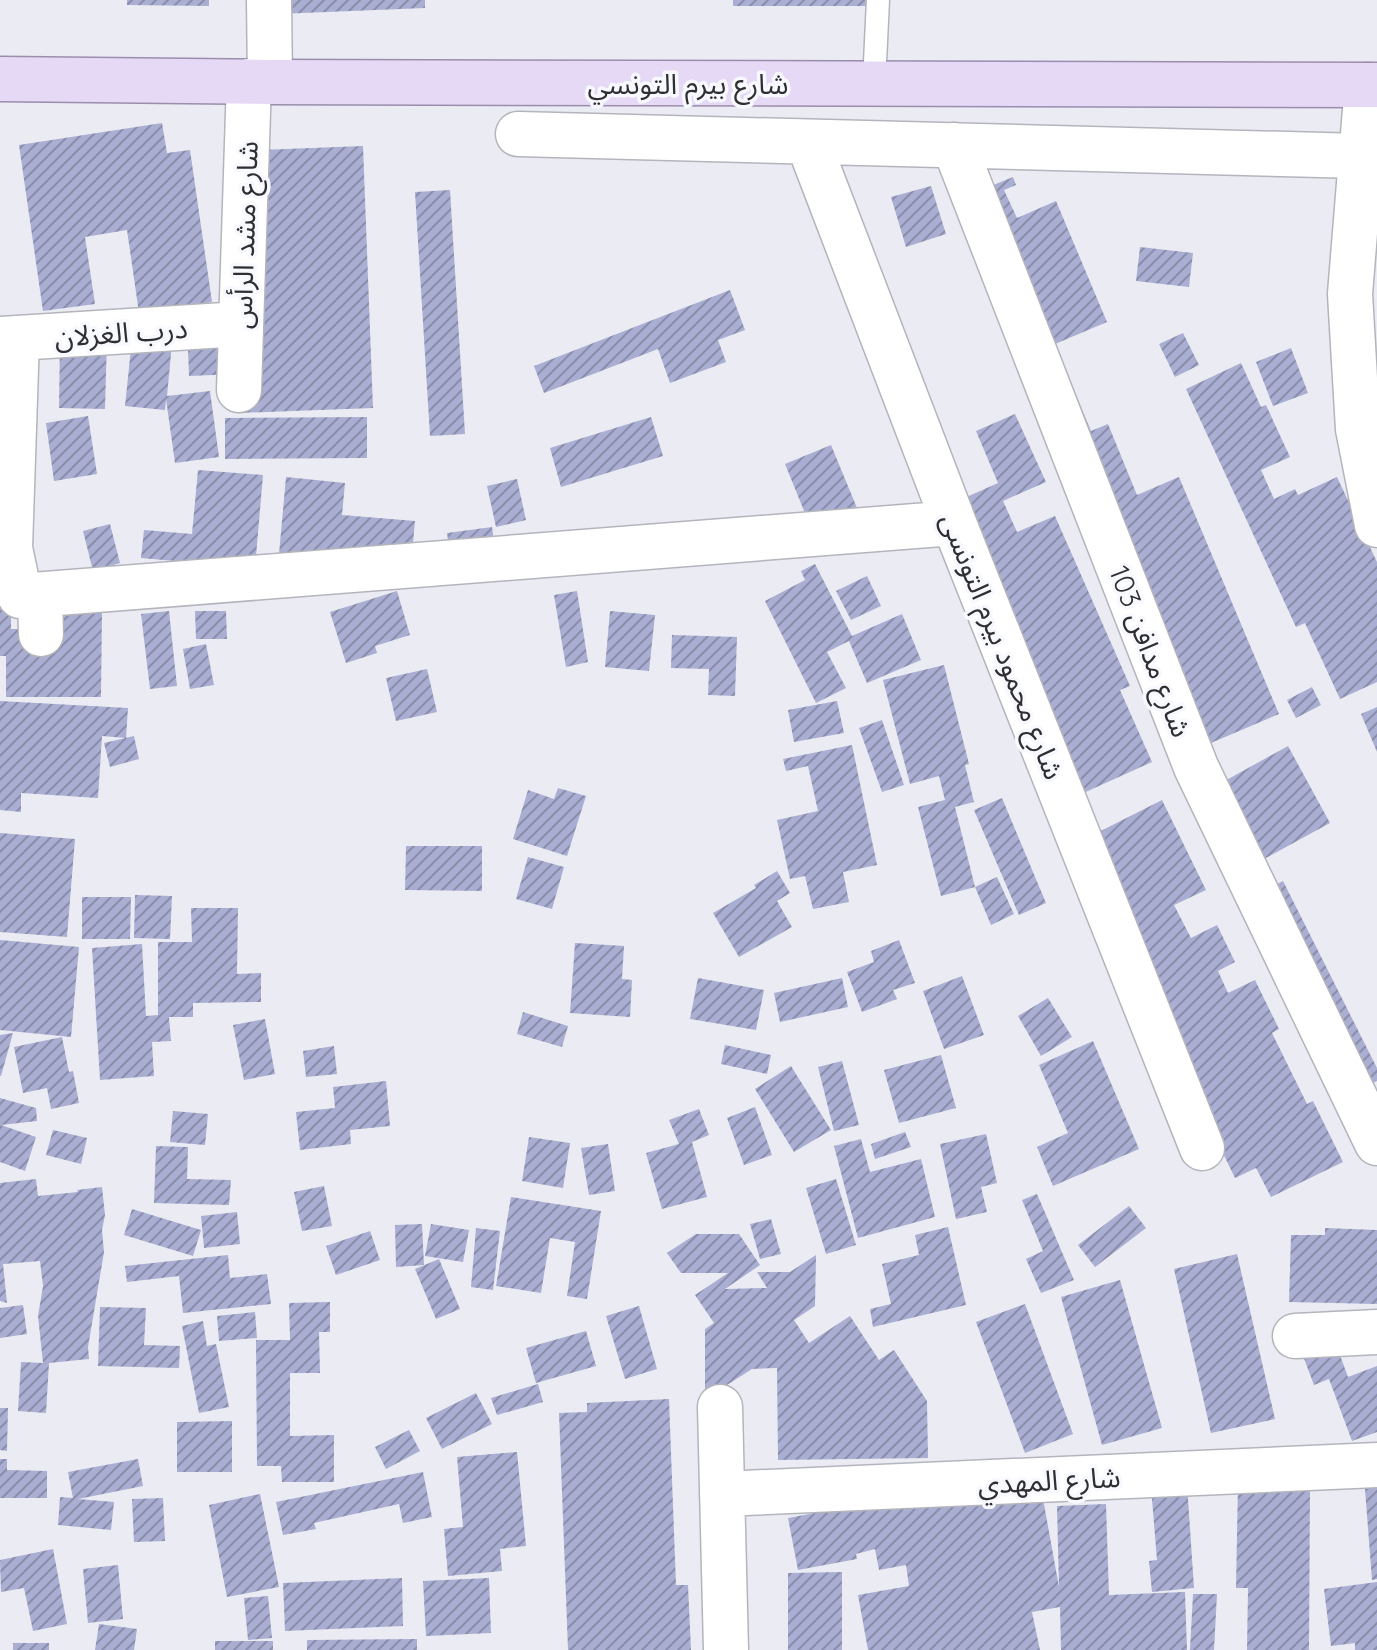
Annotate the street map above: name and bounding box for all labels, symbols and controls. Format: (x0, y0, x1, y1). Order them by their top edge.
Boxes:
street label: شارع بيرم التونسي (588, 66, 788, 105)
street label: شارع مشد الرأس (223, 140, 269, 330)
street label: درب الغزلان (53, 310, 189, 354)
street label: شارع محمود بيرم التونسى (930, 508, 1072, 786)
street label: شارع مدافن 103 (1099, 560, 1200, 743)
street label: شارع المهدي (977, 1459, 1121, 1506)

